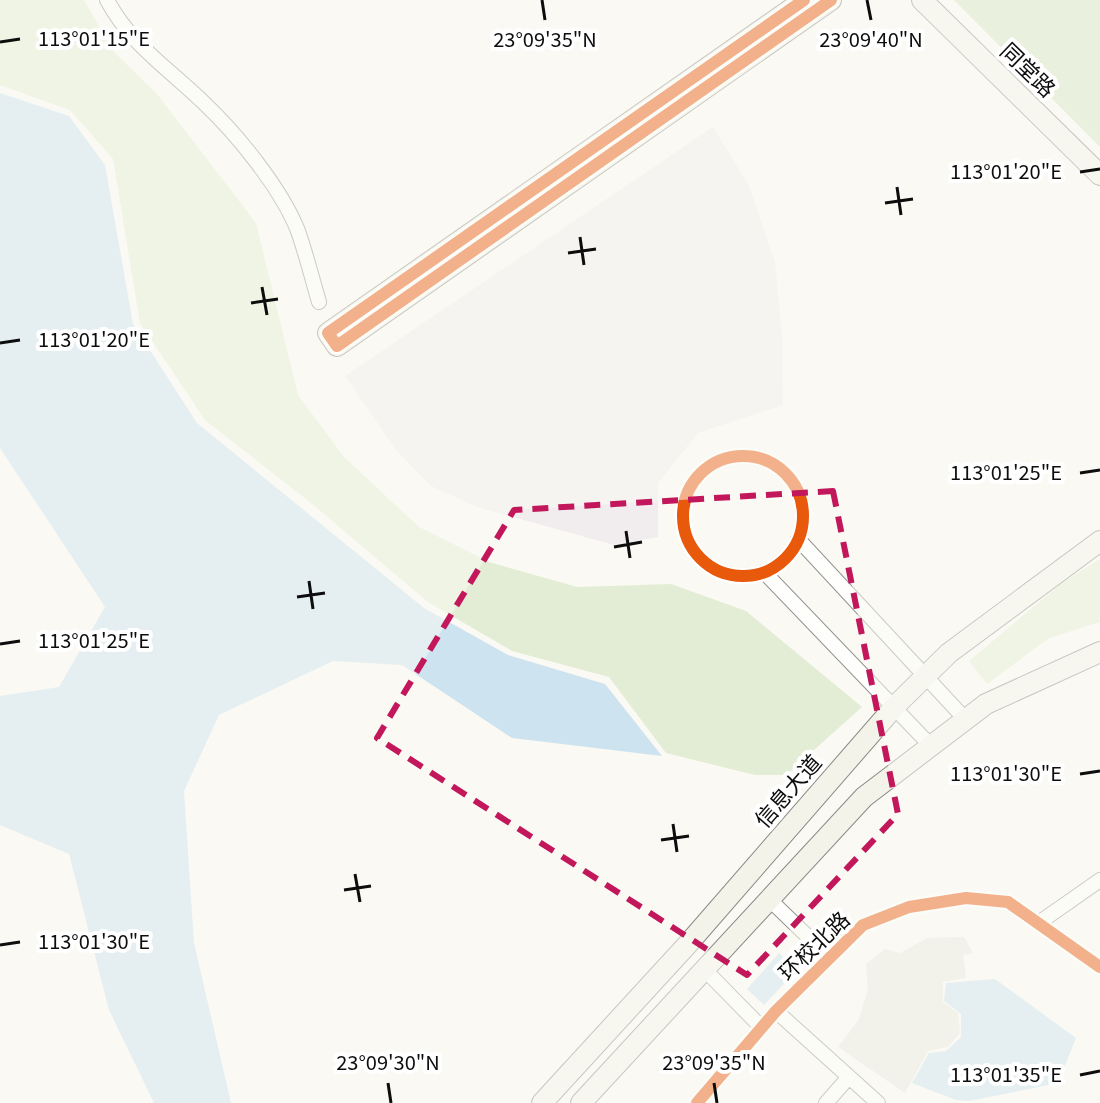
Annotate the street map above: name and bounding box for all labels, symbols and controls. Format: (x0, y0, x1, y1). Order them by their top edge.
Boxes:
text: 113°01'15"E (38, 23, 150, 52)
text: 23°09'35"N (493, 24, 597, 53)
text: 23°09'40"N (819, 24, 923, 53)
street label: 同堂路 (995, 34, 1064, 103)
text: 113°01'20"E (950, 156, 1062, 185)
text: 113°01'20"E (38, 324, 150, 353)
text: 113°01'25"E (950, 457, 1062, 486)
text: 113°01'25"E (38, 625, 150, 654)
street label: 信息大道 (746, 746, 827, 833)
text: 113°01'30"E (950, 758, 1062, 787)
street label: 环校北路 (770, 902, 855, 987)
text: 113°01'30"E (38, 926, 150, 955)
text: 23°09'30"N (336, 1047, 440, 1076)
text: 23°09'35"N (662, 1047, 766, 1076)
text: 113°01'35"E (950, 1059, 1062, 1088)

